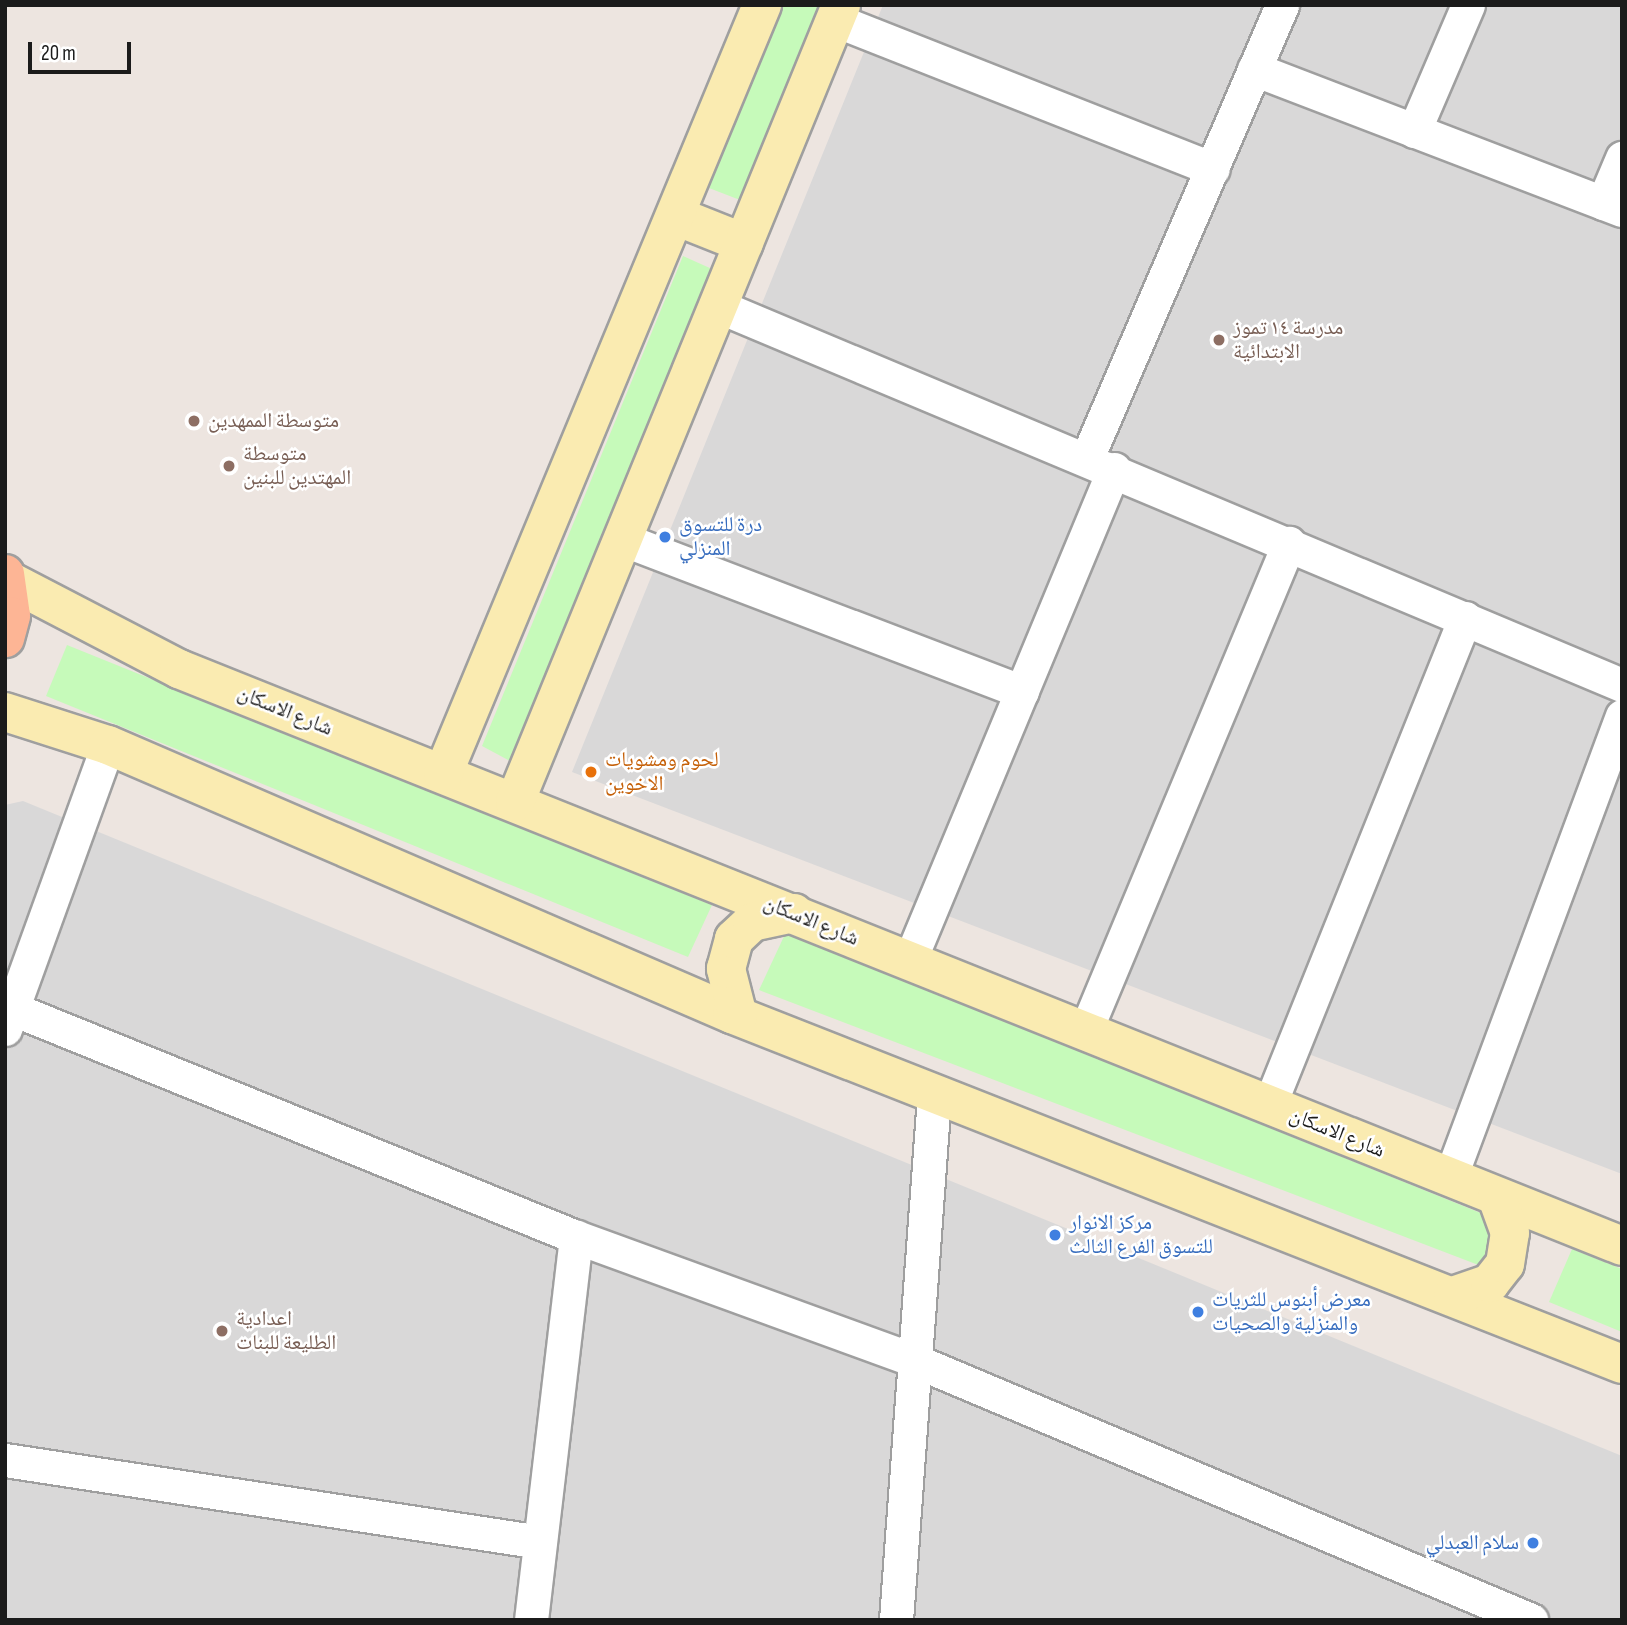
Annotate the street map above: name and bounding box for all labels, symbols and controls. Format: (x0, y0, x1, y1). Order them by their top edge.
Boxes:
scale bar (32, 28, 135, 72)
text: 20 m (41, 41, 76, 66)
place label: مدرسة ١٤ تموز الابتدائية (1233, 315, 1343, 365)
marker: مدرسة ١٤ تموز الابتدائية (1211, 332, 1227, 348)
place label: متوسطة الممهدين (208, 408, 339, 434)
marker: متوسطة الممهدين (186, 413, 202, 429)
place label: متوسطة المهتدين للبنين (243, 441, 351, 491)
marker: متوسطة المهتدين للبنين (221, 458, 237, 474)
place label: درة للتسوق المنزلي (679, 512, 762, 562)
marker: درة للتسوق المنزلي (657, 529, 673, 545)
street label: شارع الاسكان (234, 681, 336, 741)
place label: لحوم ومشويات الاخوين (605, 747, 719, 797)
marker: لحوم ومشويات الاخوين (583, 764, 599, 780)
street label: شارع الاسكان (760, 891, 862, 951)
street label: شارع الاسكان (1286, 1103, 1388, 1163)
place label: مركز الانوار للتسوق الفرع الثالث (1069, 1210, 1213, 1260)
marker: مركز الانوار للتسوق الفرع الثالث (1047, 1227, 1063, 1243)
place label: معرض أبنوس للثريات والمنزلية والصحيات (1212, 1287, 1371, 1337)
marker: معرض أبنوس للثريات والمنزلية والصحيات (1190, 1304, 1206, 1320)
place label: اعدادية الطليعة للبنات (236, 1306, 336, 1356)
marker: اعدادية الطليعة للبنات (214, 1323, 230, 1339)
place label: سلام العبدلي (1426, 1530, 1519, 1556)
marker: سلام العبدلي (1525, 1535, 1541, 1551)

